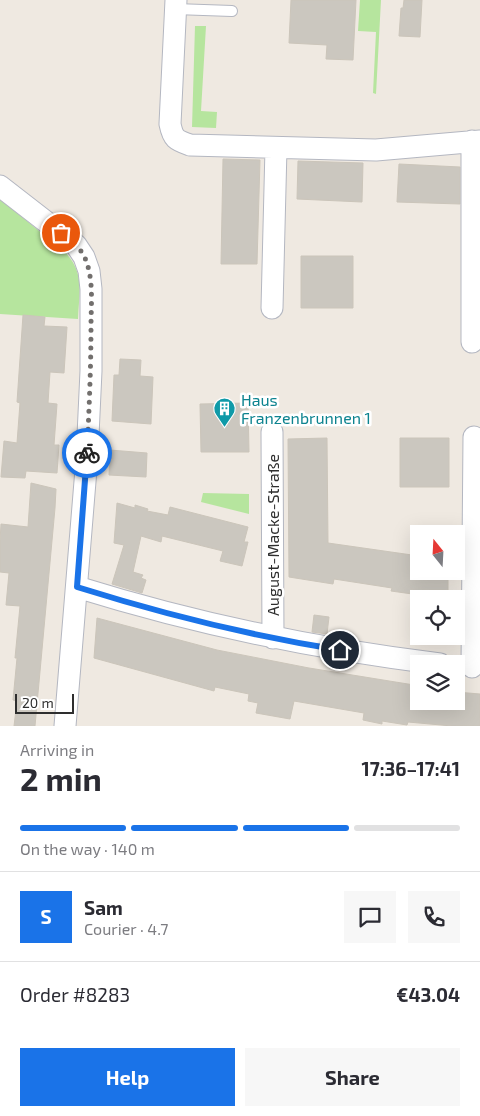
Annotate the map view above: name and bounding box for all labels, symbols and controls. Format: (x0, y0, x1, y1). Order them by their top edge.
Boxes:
pin (40, 212, 82, 254)
icon: bag (47, 219, 75, 247)
place label: Haus Franzenbrunnen 1 (241, 390, 371, 427)
building icon: Haus Franzenbrunnen 1 (213, 397, 237, 428)
courier (62, 428, 112, 478)
icon: bike (73, 439, 101, 467)
street label: August-Macke-Straße (263, 454, 282, 616)
north arrow (410, 525, 465, 580)
map controls (410, 525, 465, 710)
button: locate (410, 590, 465, 645)
pin (319, 629, 361, 671)
icon: home (326, 636, 354, 664)
button: layers (410, 655, 465, 710)
scale bar (15, 691, 74, 714)
text: 20 m (22, 694, 54, 711)
text: Arriving in (20, 740, 94, 759)
text: 17:36–17:41 (361, 757, 460, 780)
text: 2 min (20, 759, 102, 797)
text: On the way · 140 m (20, 839, 155, 858)
button: chat (344, 891, 396, 943)
button: phone (408, 891, 460, 943)
text: Sam (84, 896, 123, 919)
text: S (40, 905, 52, 928)
text: Courier · 4.7 (84, 919, 168, 938)
text: Order #8283 (20, 983, 130, 1006)
text: €43.04 (396, 983, 460, 1006)
button: Help (20, 1048, 235, 1106)
button: Share (245, 1048, 460, 1106)

